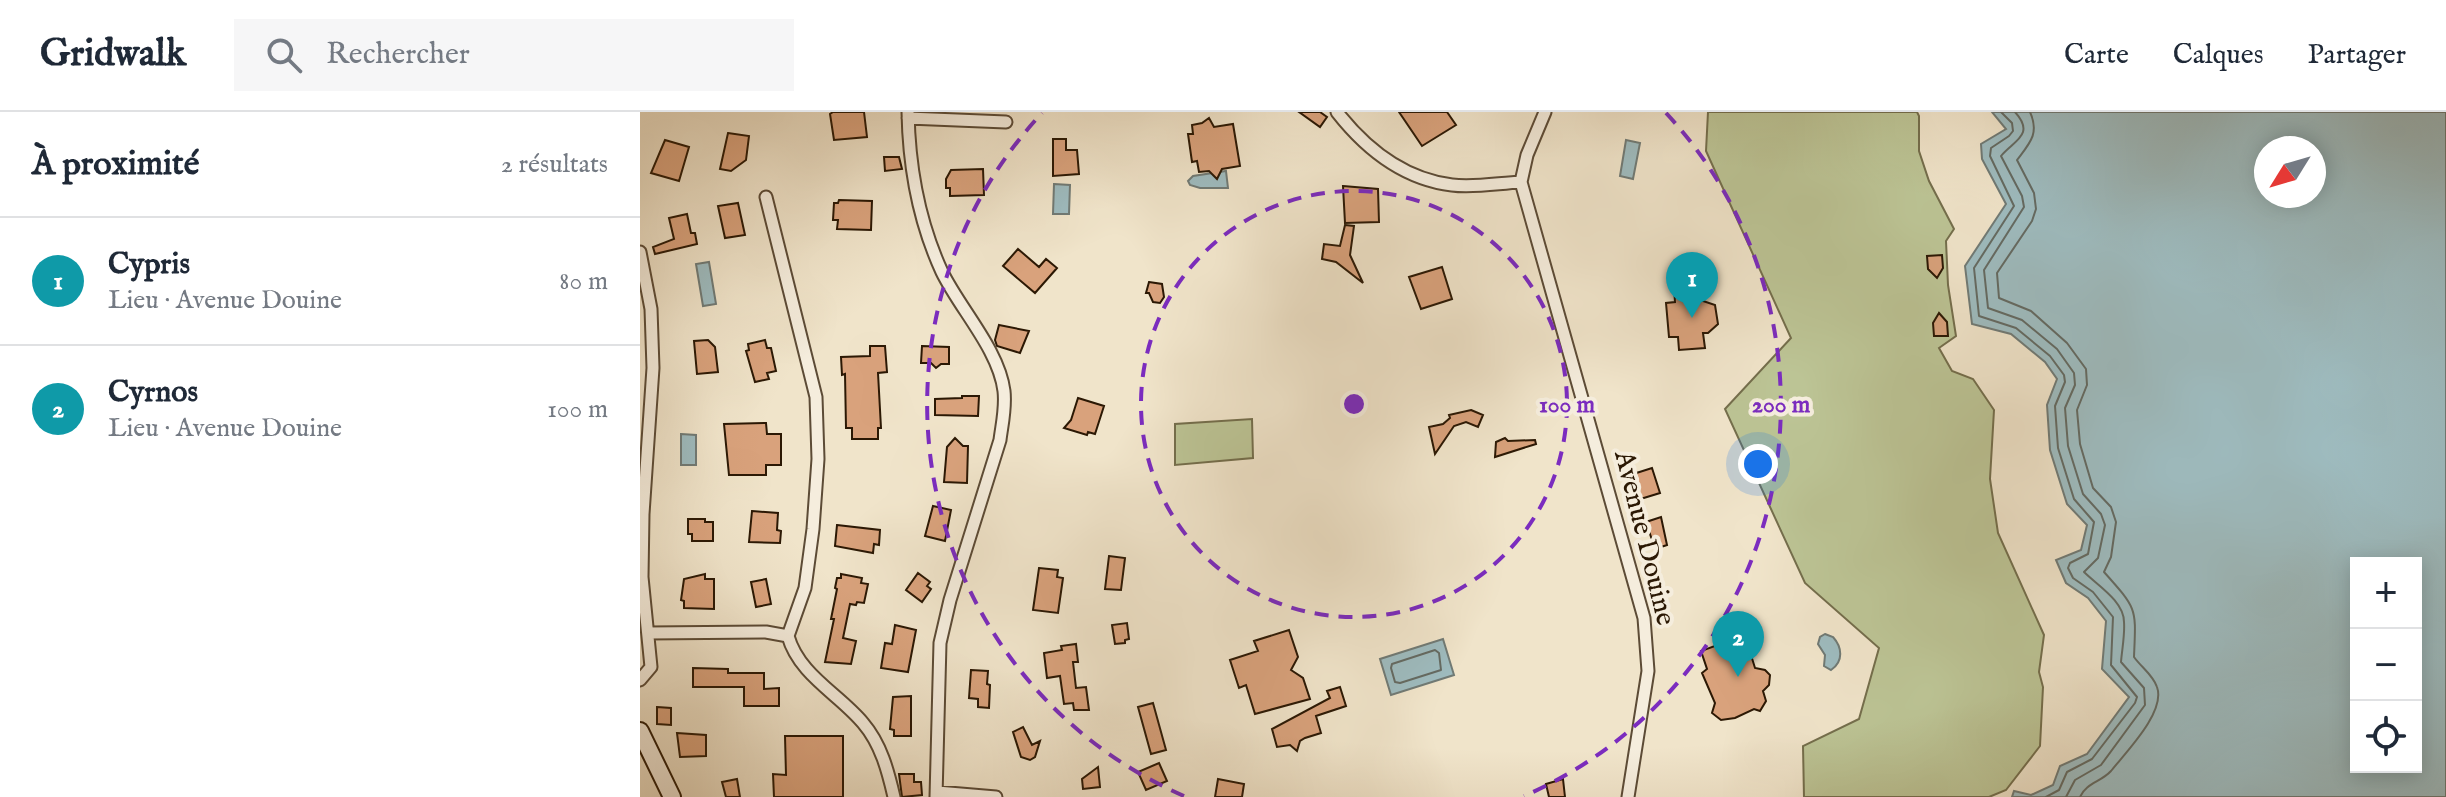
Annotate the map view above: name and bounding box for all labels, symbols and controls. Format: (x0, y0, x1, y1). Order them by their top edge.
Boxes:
search box (234, 19, 794, 91)
text: Gridwalk (40, 31, 186, 79)
icon: search (262, 33, 306, 77)
text: Rechercher (326, 36, 470, 74)
text: Carte (2064, 38, 2129, 73)
text: Calques (2173, 38, 2264, 73)
text: Partager (2308, 38, 2406, 73)
north arrow (2254, 136, 2326, 208)
text: À proximité (32, 143, 199, 186)
text: 2 résultats (501, 148, 608, 181)
text: Cypris (108, 246, 190, 284)
pin: 1 (1666, 252, 1718, 318)
text: 1 (53, 265, 63, 298)
text: 80 m (559, 265, 608, 298)
text: Lieu · Avenue Douine (108, 284, 342, 317)
text: Cyrnos (108, 374, 198, 412)
centre of rings (1340, 390, 1368, 418)
text: 100 m (1539, 390, 1596, 421)
text: 200 m (1752, 390, 1811, 421)
text: 2 (52, 393, 64, 426)
text: 100 m (547, 393, 608, 426)
text: Lieu · Avenue Douine (108, 412, 342, 445)
your location (1738, 444, 1778, 484)
street label: Avenue Douine (1605, 446, 1683, 629)
map controls (2350, 557, 2422, 773)
button: + (2350, 557, 2422, 629)
pin: 2 (1712, 611, 1764, 677)
button: − (2350, 629, 2422, 701)
button: locate (2350, 701, 2422, 773)

